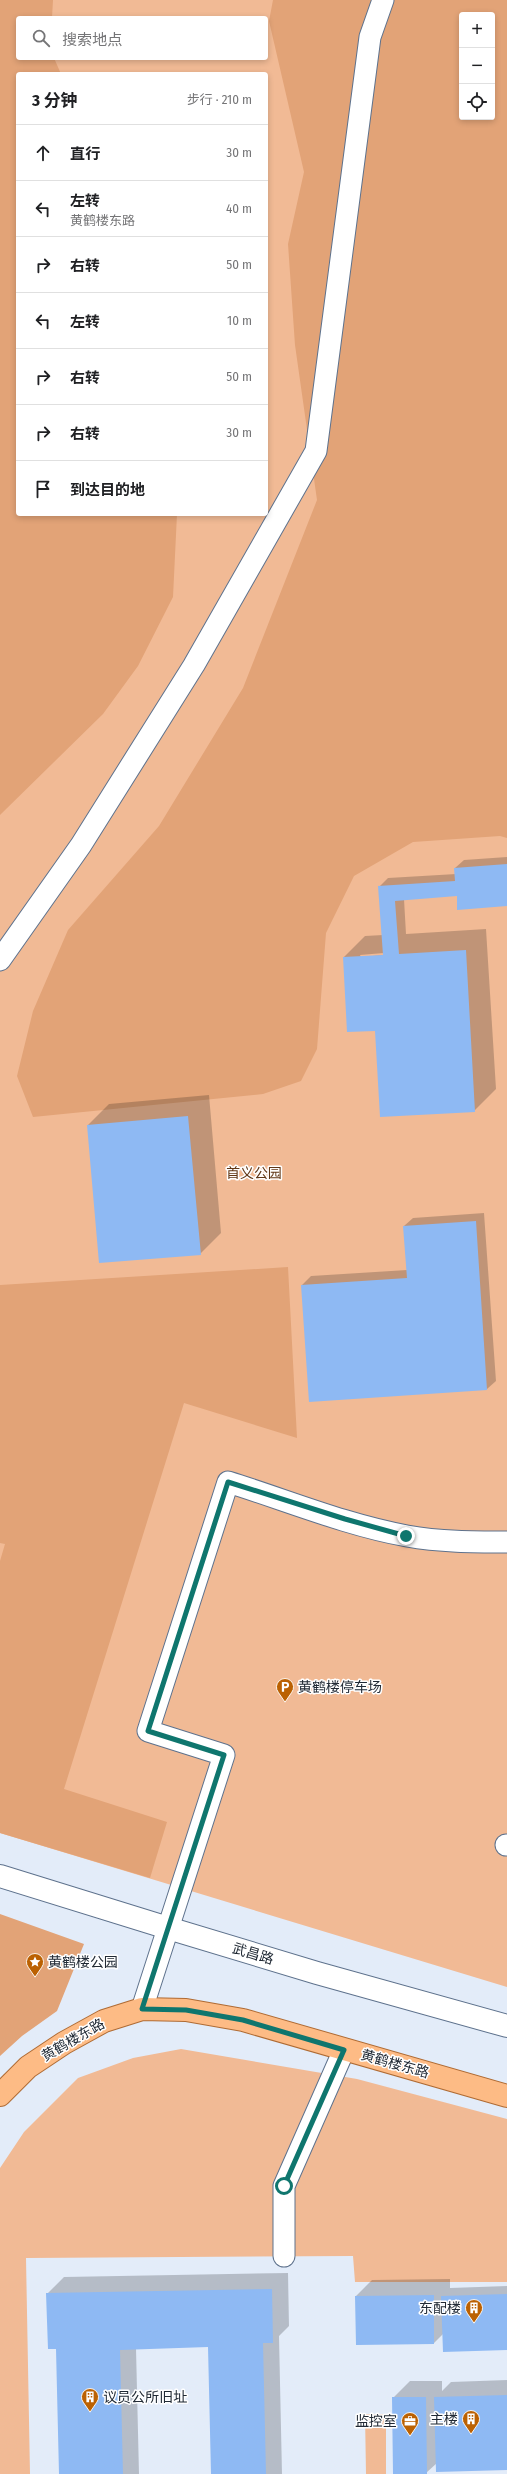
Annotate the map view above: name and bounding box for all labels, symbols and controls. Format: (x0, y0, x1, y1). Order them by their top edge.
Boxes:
map controls (459, 12, 495, 120)
button: + (459, 12, 495, 48)
search box (16, 16, 268, 60)
icon: search (30, 27, 52, 49)
text: 搜索地点 (62, 31, 122, 49)
button: − (459, 48, 495, 84)
button: locate (459, 84, 495, 120)
text: 3 分钟 (32, 90, 78, 111)
text: 步行 · 210 m (187, 92, 252, 107)
icon: ahead (32, 142, 54, 164)
text: 直行 (70, 145, 100, 163)
text: 30 m (226, 145, 252, 160)
text: 左转 (70, 192, 100, 210)
icon: left (32, 198, 54, 220)
text: 40 m (226, 201, 252, 216)
text: 黄鹤楼东路 (70, 213, 135, 228)
icon: right (32, 254, 54, 276)
text: 右转 (70, 257, 100, 275)
text: 50 m (226, 257, 252, 272)
icon: left (32, 310, 54, 332)
text: 左转 (70, 313, 100, 331)
text: 10 m (227, 313, 252, 328)
icon: right (32, 366, 54, 388)
text: 右转 (70, 369, 100, 387)
text: 50 m (226, 369, 252, 384)
icon: right (32, 422, 54, 444)
text: 右转 (70, 425, 100, 443)
text: 30 m (226, 425, 252, 440)
icon: arrive (32, 478, 54, 500)
text: 到达目的地 (70, 481, 145, 499)
park label: 首义公园 (226, 1165, 282, 1182)
route end (397, 1527, 415, 1545)
parking icon: 黄鹤楼停车场 (275, 1677, 295, 1702)
place label: 黄鹤楼停车场 (298, 1679, 382, 1696)
street label: 武昌路 (230, 1940, 276, 1968)
place icon: 黄鹤楼公园 (25, 1952, 45, 1977)
place label: 黄鹤楼公园 (48, 1954, 118, 1971)
street label: 黄鹤楼东路 (38, 2015, 108, 2065)
street label: 黄鹤楼东路 (359, 2046, 431, 2082)
route start (275, 2177, 293, 2195)
building icon: 东配楼 (464, 2298, 484, 2323)
place label: 东配楼 (419, 2300, 461, 2317)
building icon: 议员公所旧址 (80, 2387, 100, 2412)
place label: 议员公所旧址 (103, 2389, 187, 2406)
building icon: 主楼 (461, 2409, 481, 2434)
office icon: 监控室 (400, 2411, 420, 2436)
place label: 主楼 (430, 2411, 458, 2428)
place label: 监控室 (355, 2413, 397, 2430)

